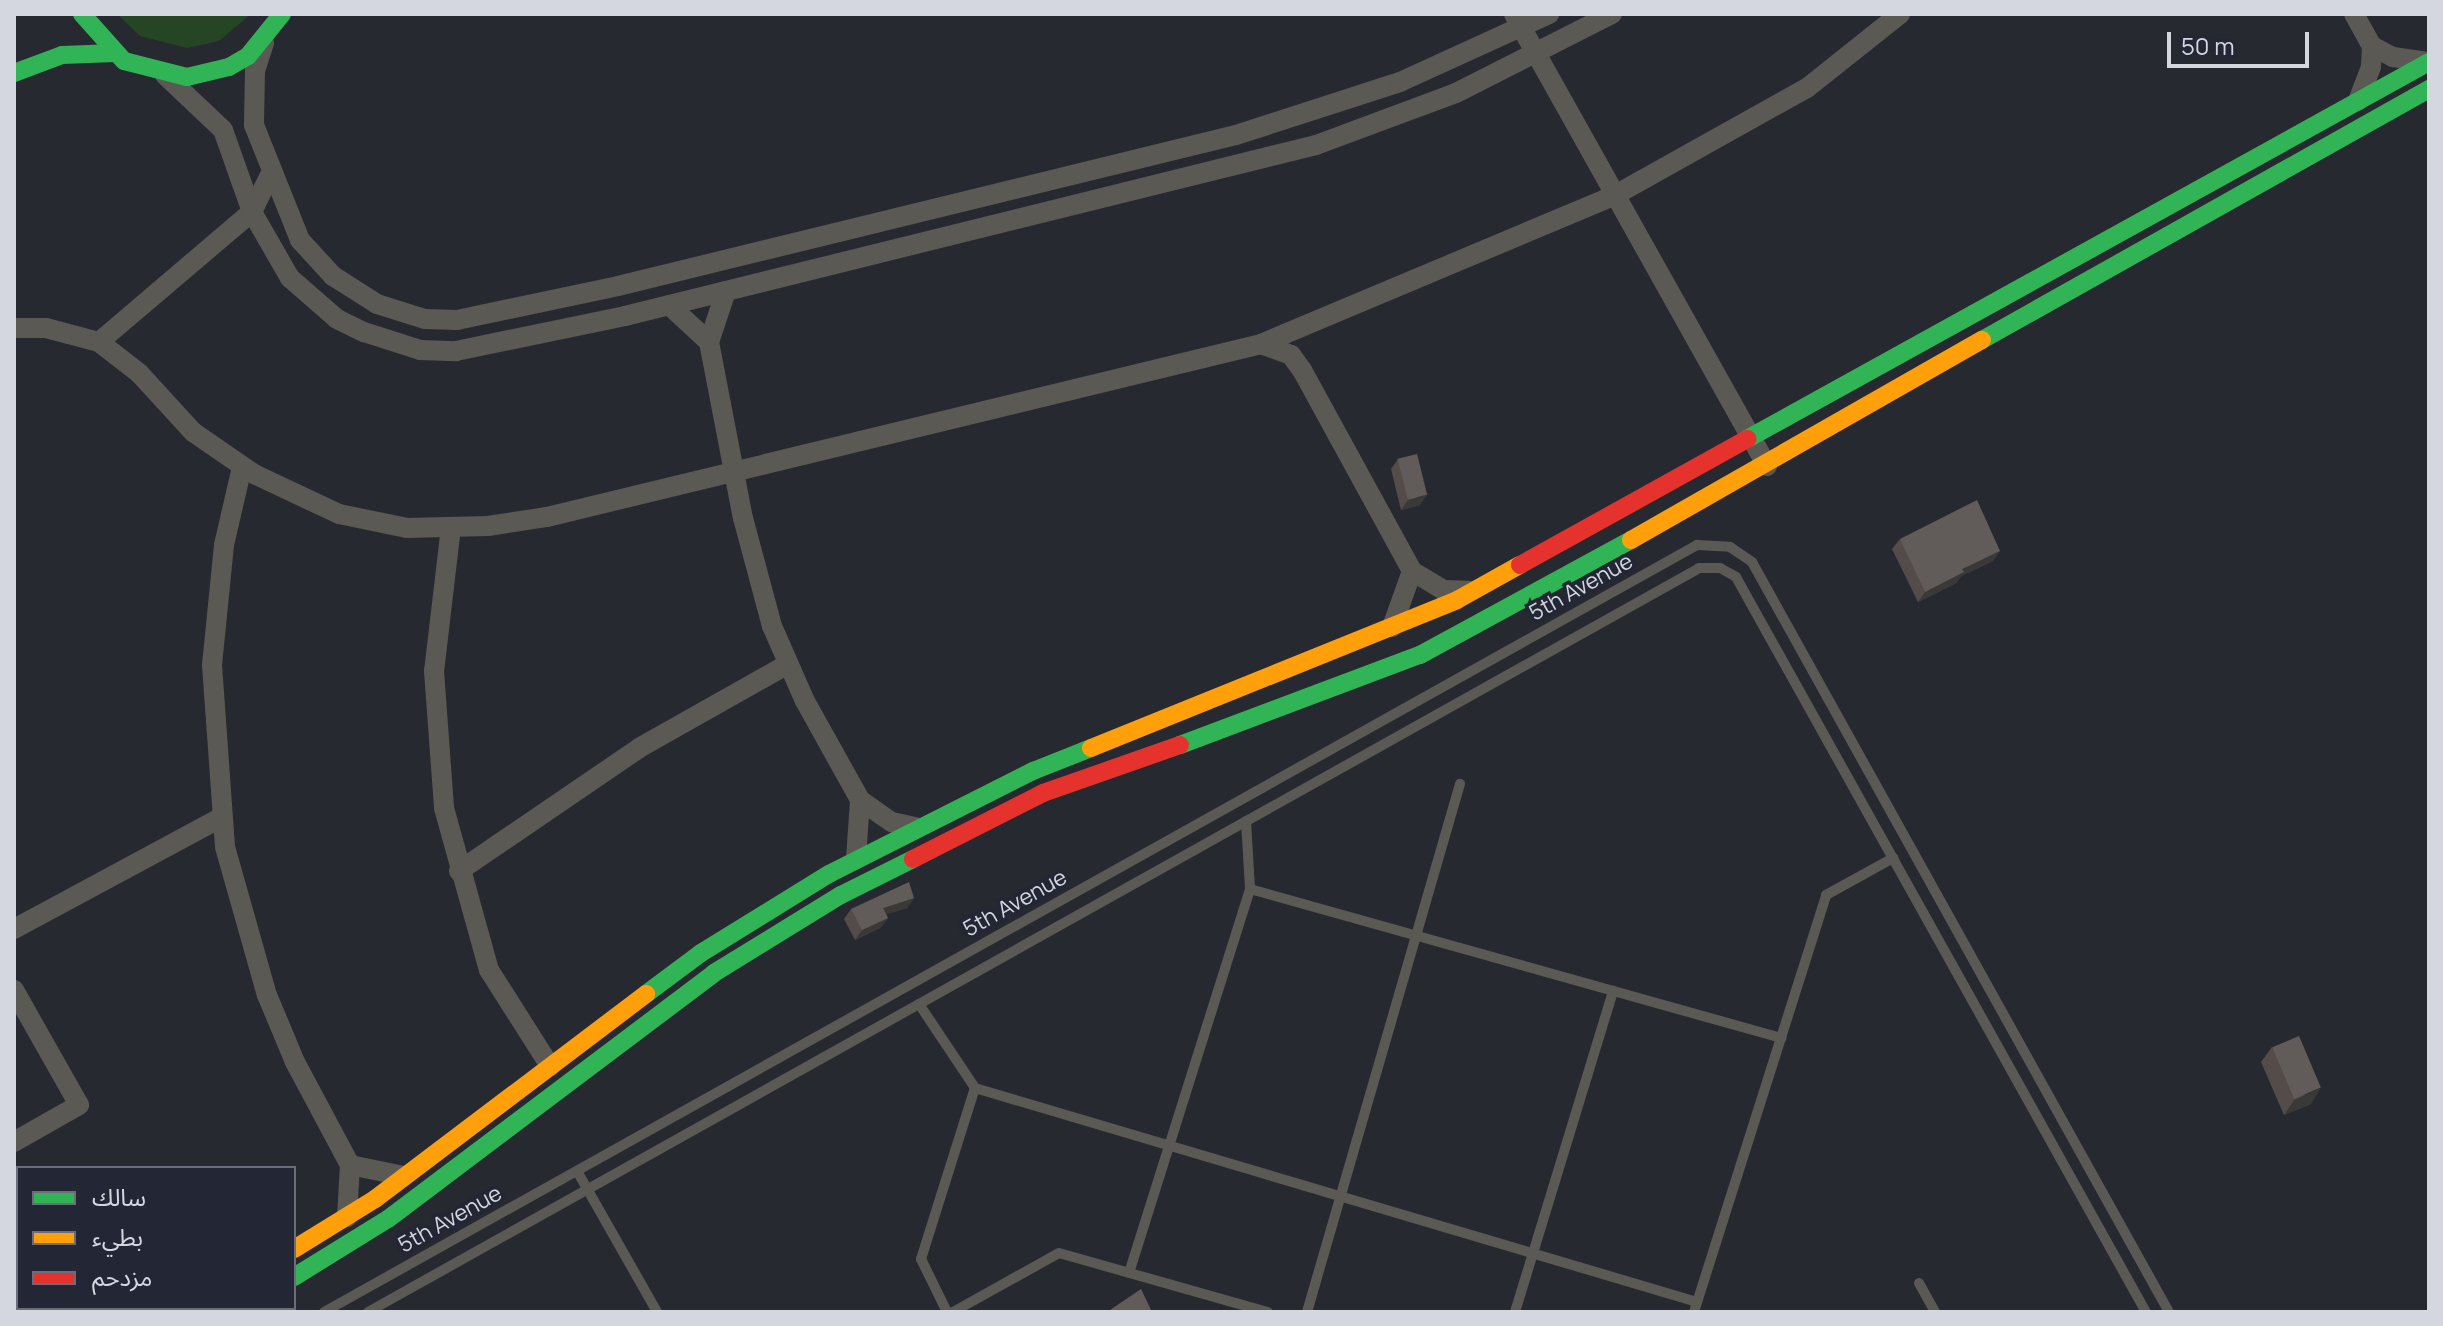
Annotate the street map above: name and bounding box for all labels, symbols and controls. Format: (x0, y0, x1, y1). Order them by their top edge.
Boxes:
scale bar (2171, 16, 2313, 66)
text: 50 m (2181, 29, 2235, 62)
street label: 5th Avenue (1525, 548, 1637, 626)
street label: 5th Avenue (959, 864, 1071, 942)
legend (16, 1166, 296, 1310)
text: سالك (92, 1180, 146, 1213)
street label: 5th Avenue (394, 1180, 506, 1258)
text: بطيء (92, 1220, 143, 1253)
text: مزدحم (92, 1260, 152, 1293)

